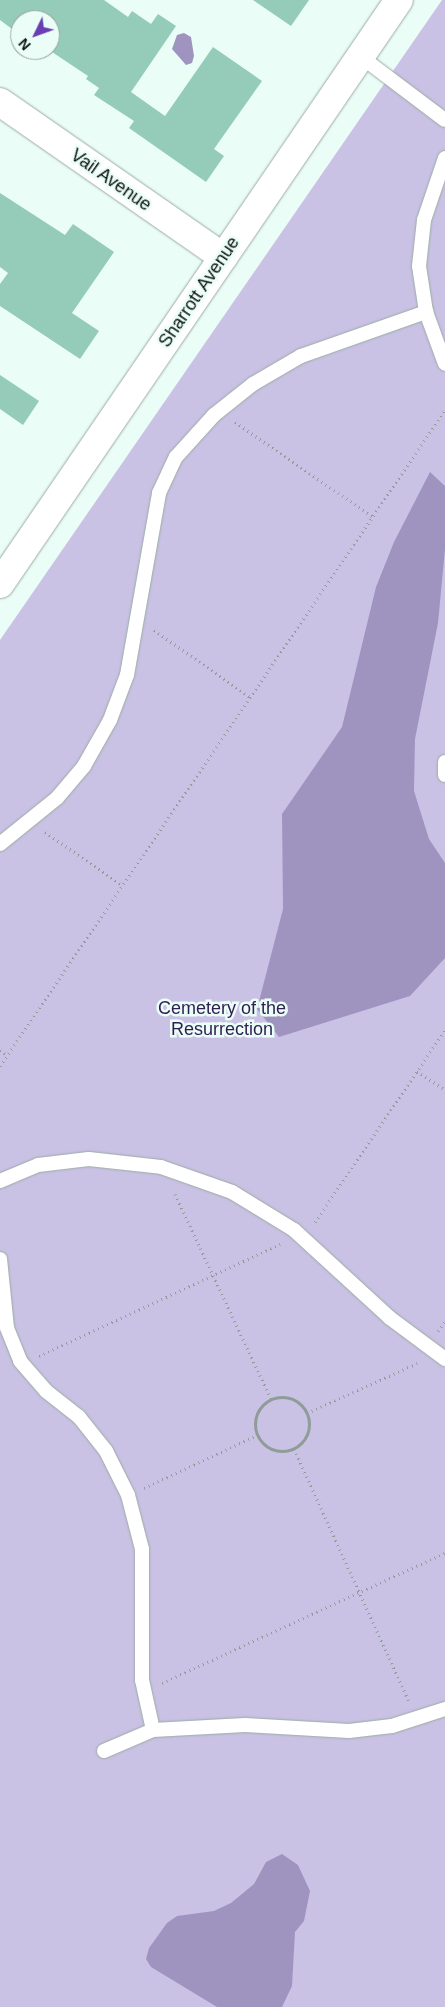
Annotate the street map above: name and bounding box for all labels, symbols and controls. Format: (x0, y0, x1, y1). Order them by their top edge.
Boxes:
north arrow (10, 10, 60, 60)
text: N (15, 35, 34, 53)
street label: Vail Avenue (66, 144, 156, 216)
street label: Sharrott Avenue (154, 232, 244, 352)
park label: Cemetery of the Resurrection (158, 998, 286, 1040)

